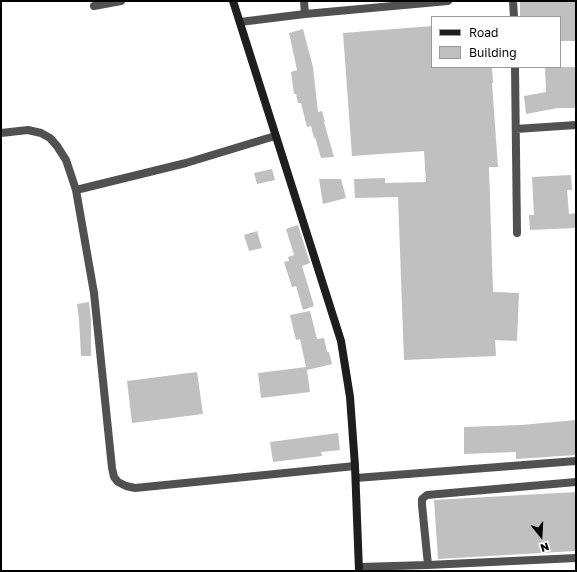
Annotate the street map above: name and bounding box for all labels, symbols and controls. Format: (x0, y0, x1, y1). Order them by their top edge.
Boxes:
legend (431, 16, 561, 68)
text: Road (469, 25, 498, 40)
text: Building (469, 45, 517, 60)
north arrow (521, 516, 561, 556)
text: N (539, 540, 551, 555)

